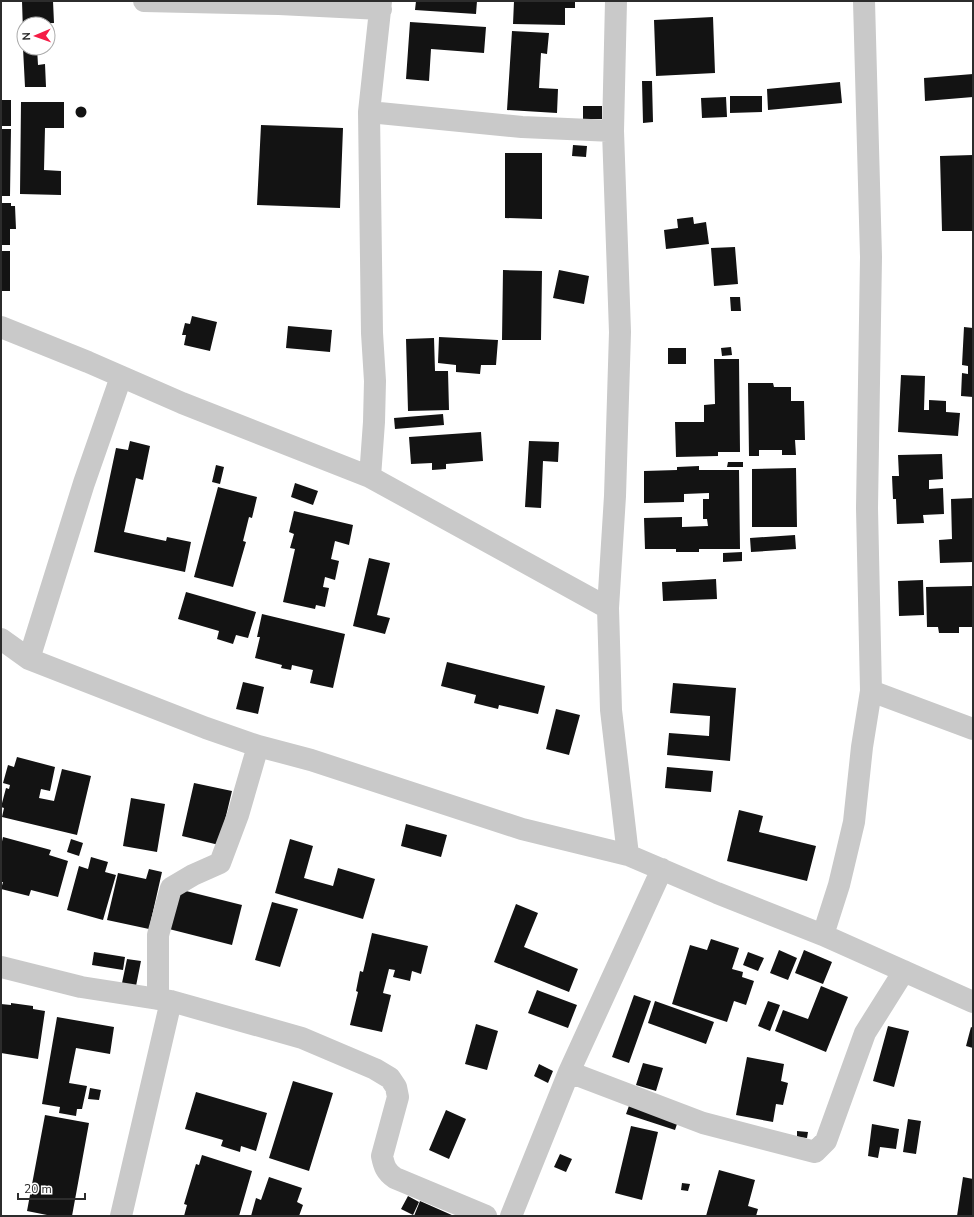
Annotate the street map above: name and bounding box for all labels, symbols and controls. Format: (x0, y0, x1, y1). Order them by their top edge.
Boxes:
north arrow (16, 16, 56, 56)
text: N (19, 32, 34, 41)
scale bar (18, 1175, 85, 1201)
text: 20 m (24, 1181, 52, 1197)

